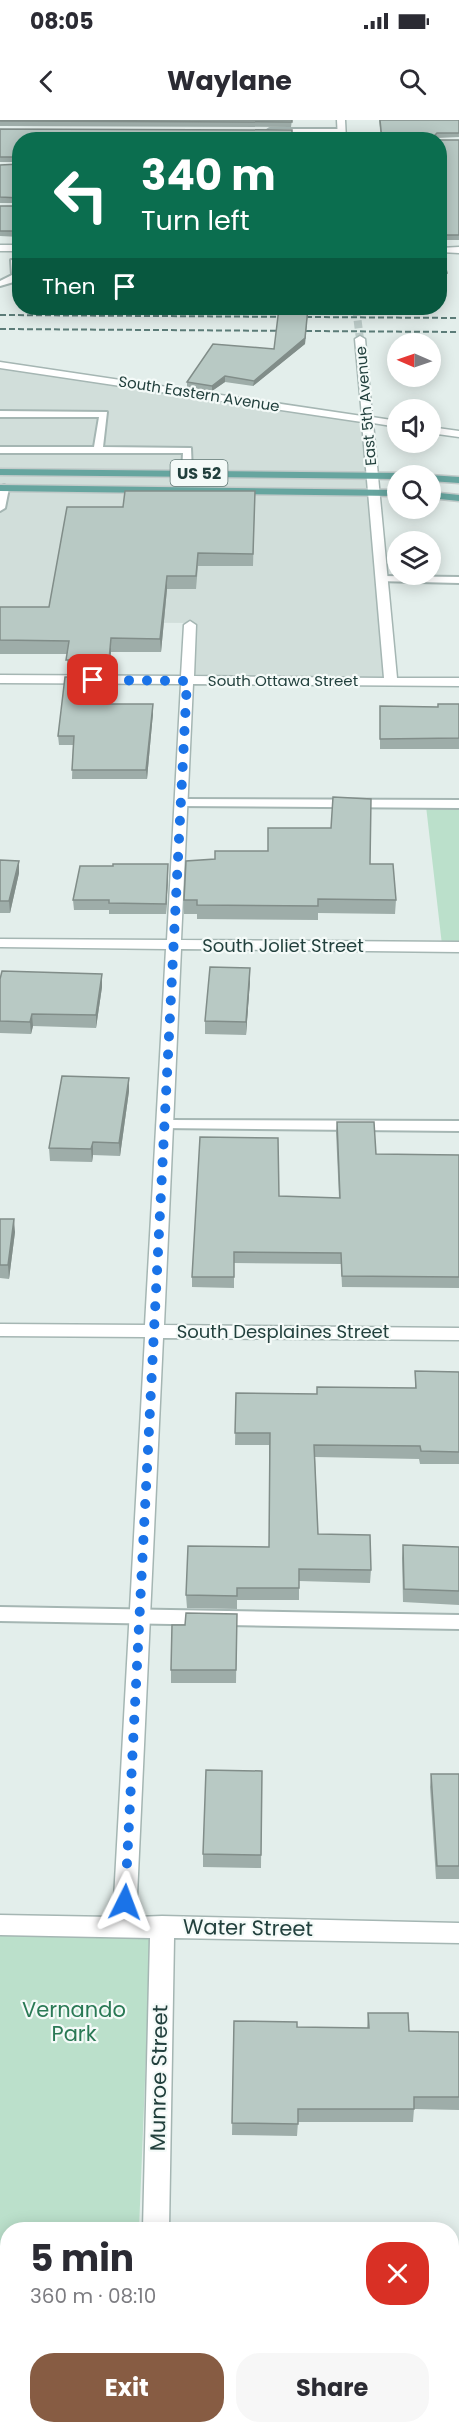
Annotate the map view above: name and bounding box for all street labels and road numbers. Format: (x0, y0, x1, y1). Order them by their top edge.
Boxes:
street label: East 5th Avenue (350, 345, 381, 467)
street label: South Eastern Avenue (117, 370, 281, 417)
road number: US 52 (170, 460, 228, 486)
street label: South Ottawa Street (208, 670, 358, 691)
street label: South Joliet Street (202, 933, 364, 958)
street label: South Desplaines Street (177, 1319, 389, 1344)
street label: Water Street (183, 1912, 313, 1943)
street label: Munroe Street (143, 2005, 174, 2151)

